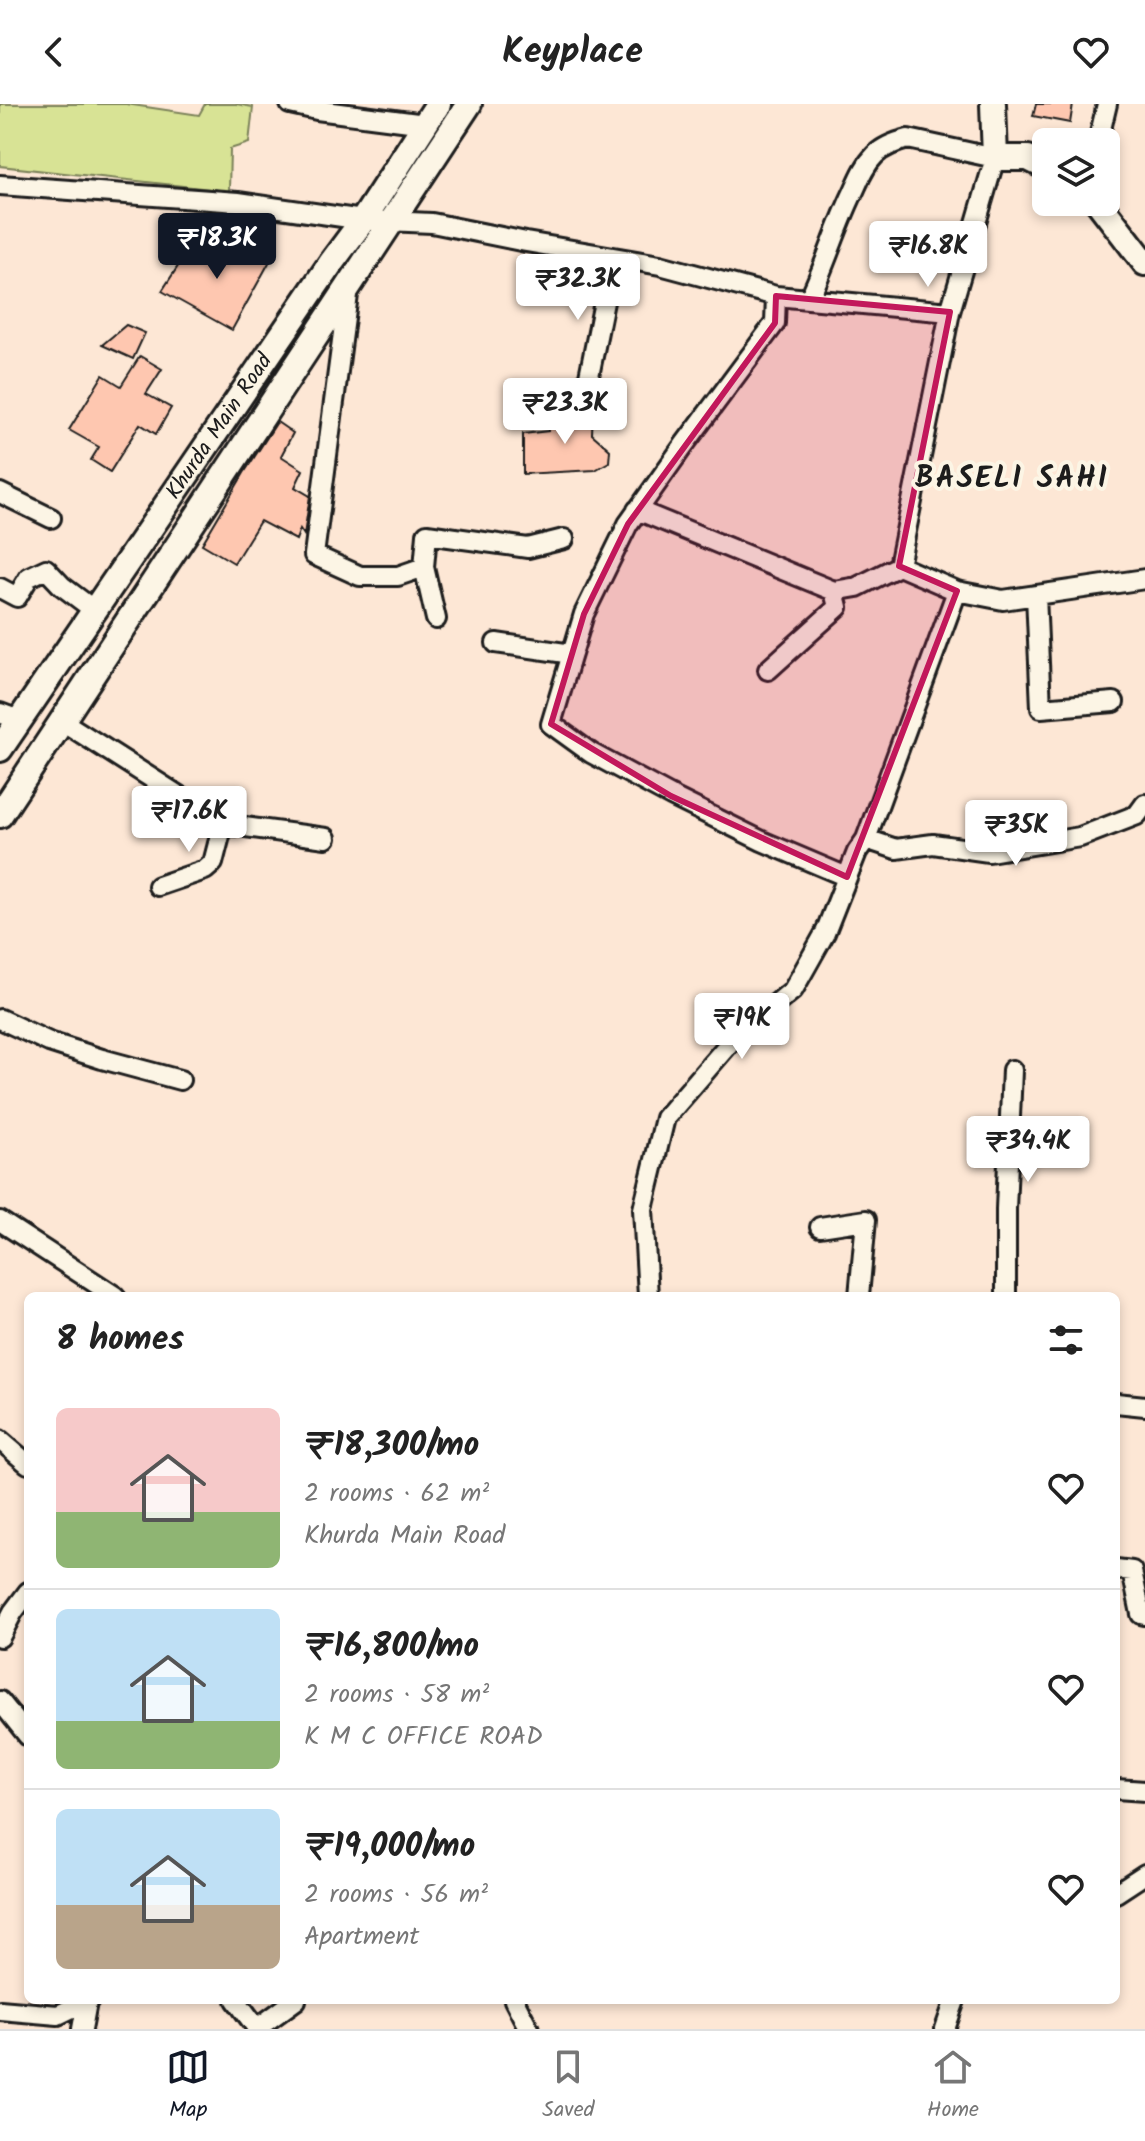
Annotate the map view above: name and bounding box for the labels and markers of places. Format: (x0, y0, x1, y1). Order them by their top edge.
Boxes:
pin: ₹18.3K (152, 213, 282, 281)
pin: ₹16.8K (863, 221, 993, 289)
pin: ₹32.3K (513, 254, 643, 322)
pin: ₹23.3K (500, 378, 630, 446)
pin: ₹17.6K (124, 786, 254, 854)
pin: ₹35K (969, 800, 1063, 868)
pin: ₹19K (695, 993, 789, 1061)
pin: ₹34.4K (963, 1116, 1093, 1184)

